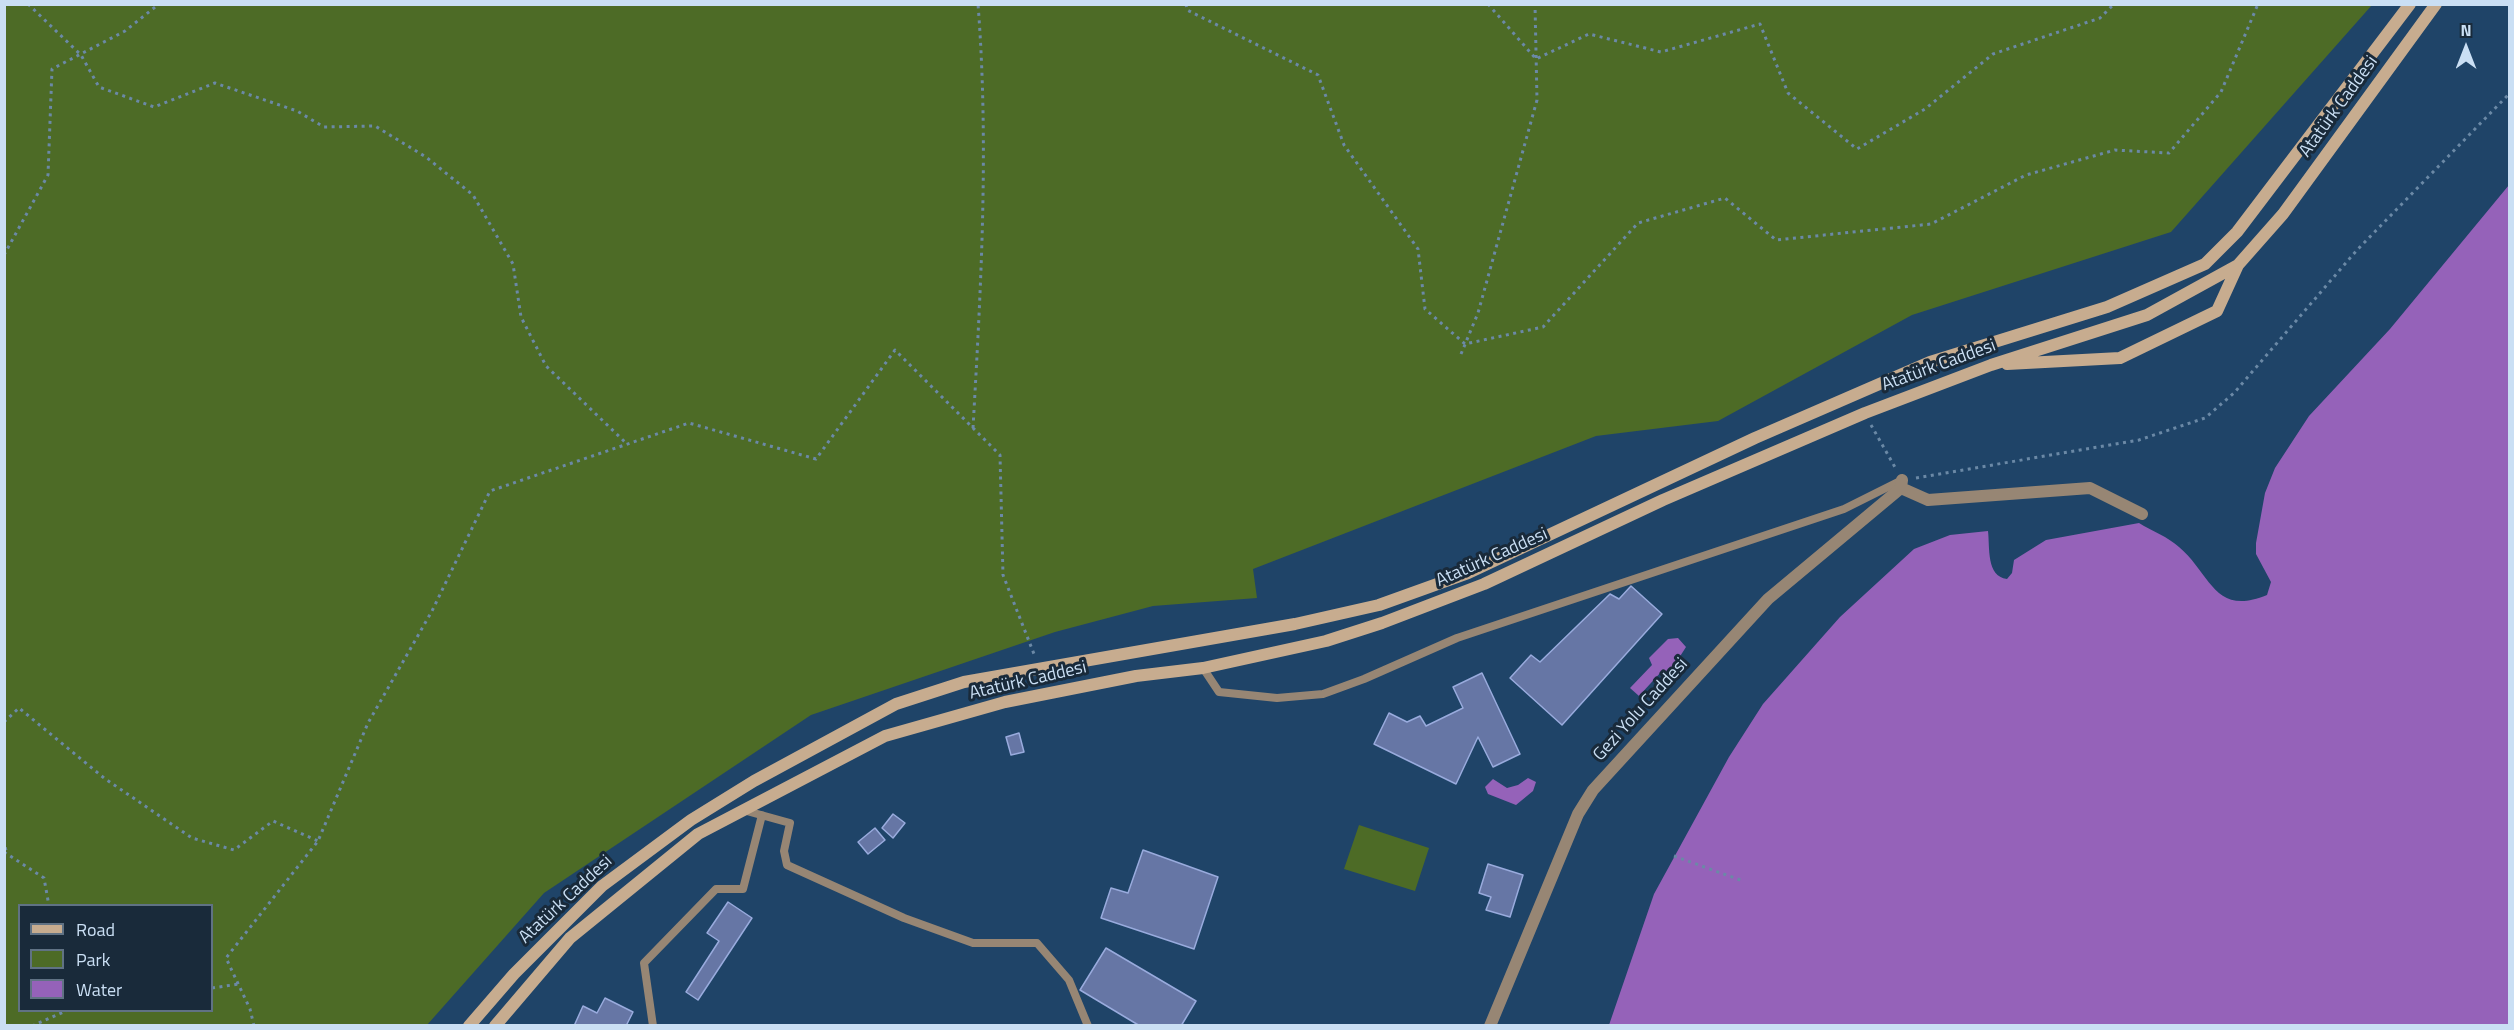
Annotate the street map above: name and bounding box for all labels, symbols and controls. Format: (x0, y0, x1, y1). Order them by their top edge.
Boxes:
north arrow (2436, 18, 2496, 78)
text: N (2460, 18, 2472, 42)
street label: Atatürk Caddesi (2295, 52, 2383, 162)
street label: Atatürk Caddesi (1879, 335, 1999, 397)
street label: Atatürk Caddesi (1433, 524, 1551, 592)
street label: Gezi Yolu Caddesi (1589, 654, 1693, 766)
street label: Atatürk Caddesi (967, 657, 1089, 705)
street label: Atatürk Caddesi (515, 851, 617, 949)
legend (18, 904, 213, 1012)
text: Road (76, 916, 115, 943)
text: Park (76, 946, 110, 973)
text: Water (76, 976, 122, 1003)

